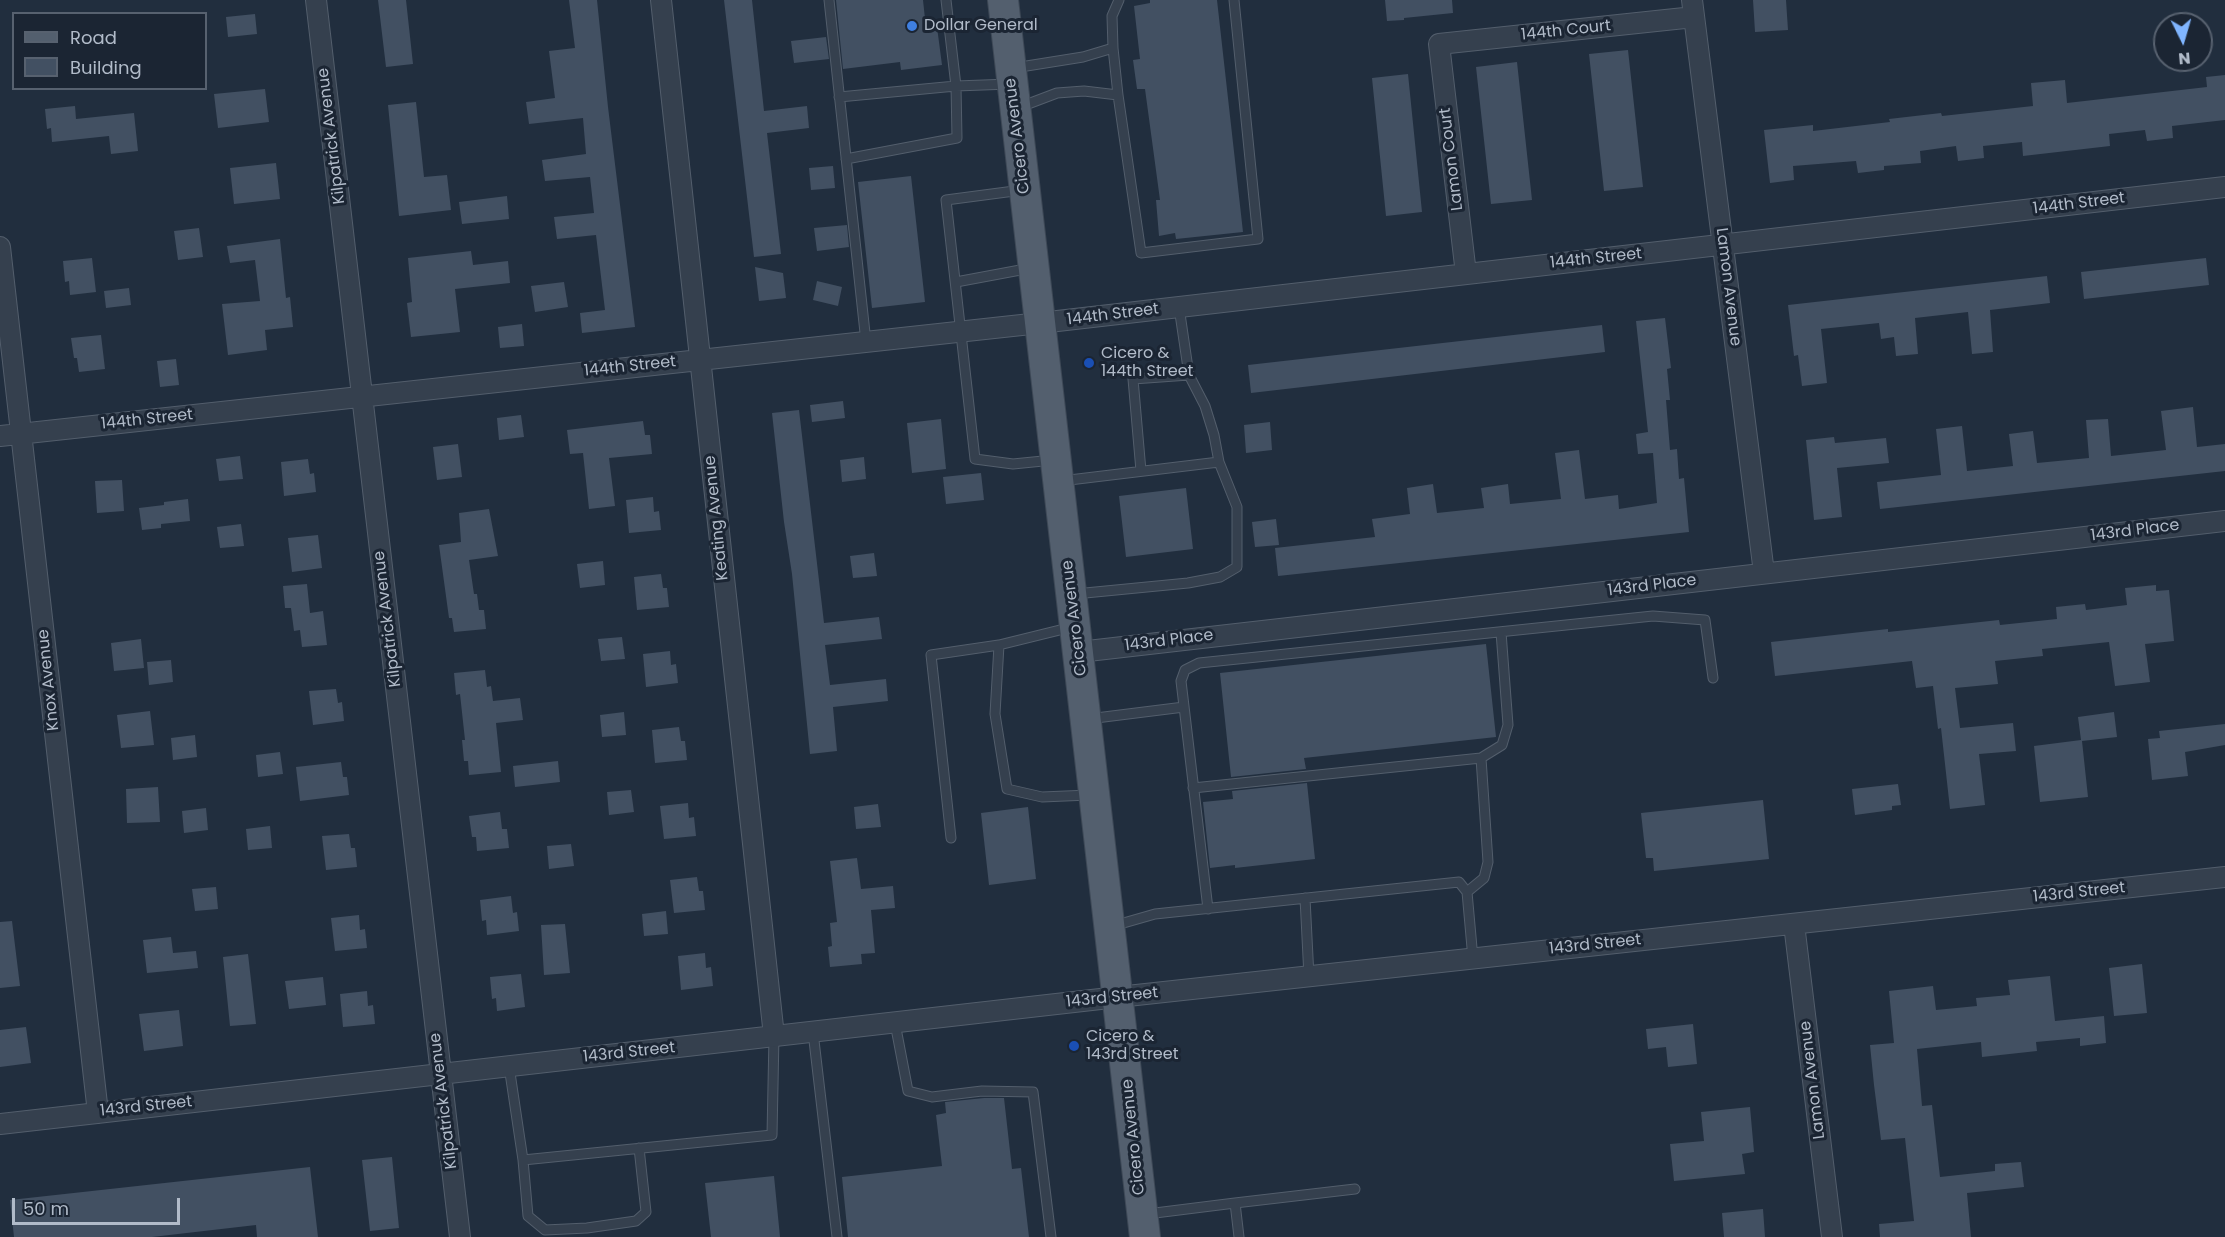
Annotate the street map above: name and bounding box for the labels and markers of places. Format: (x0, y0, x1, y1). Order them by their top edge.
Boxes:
place label: Dollar General (924, 16, 1038, 36)
marker: Dollar General (905, 19, 919, 33)
place label: Cicero & 144th Street (1101, 344, 1193, 382)
marker: Cicero & 144th Street (1082, 356, 1096, 370)
place label: Cicero & 143rd Street (1086, 1027, 1179, 1065)
marker: Cicero & 143rd Street (1067, 1039, 1081, 1053)

